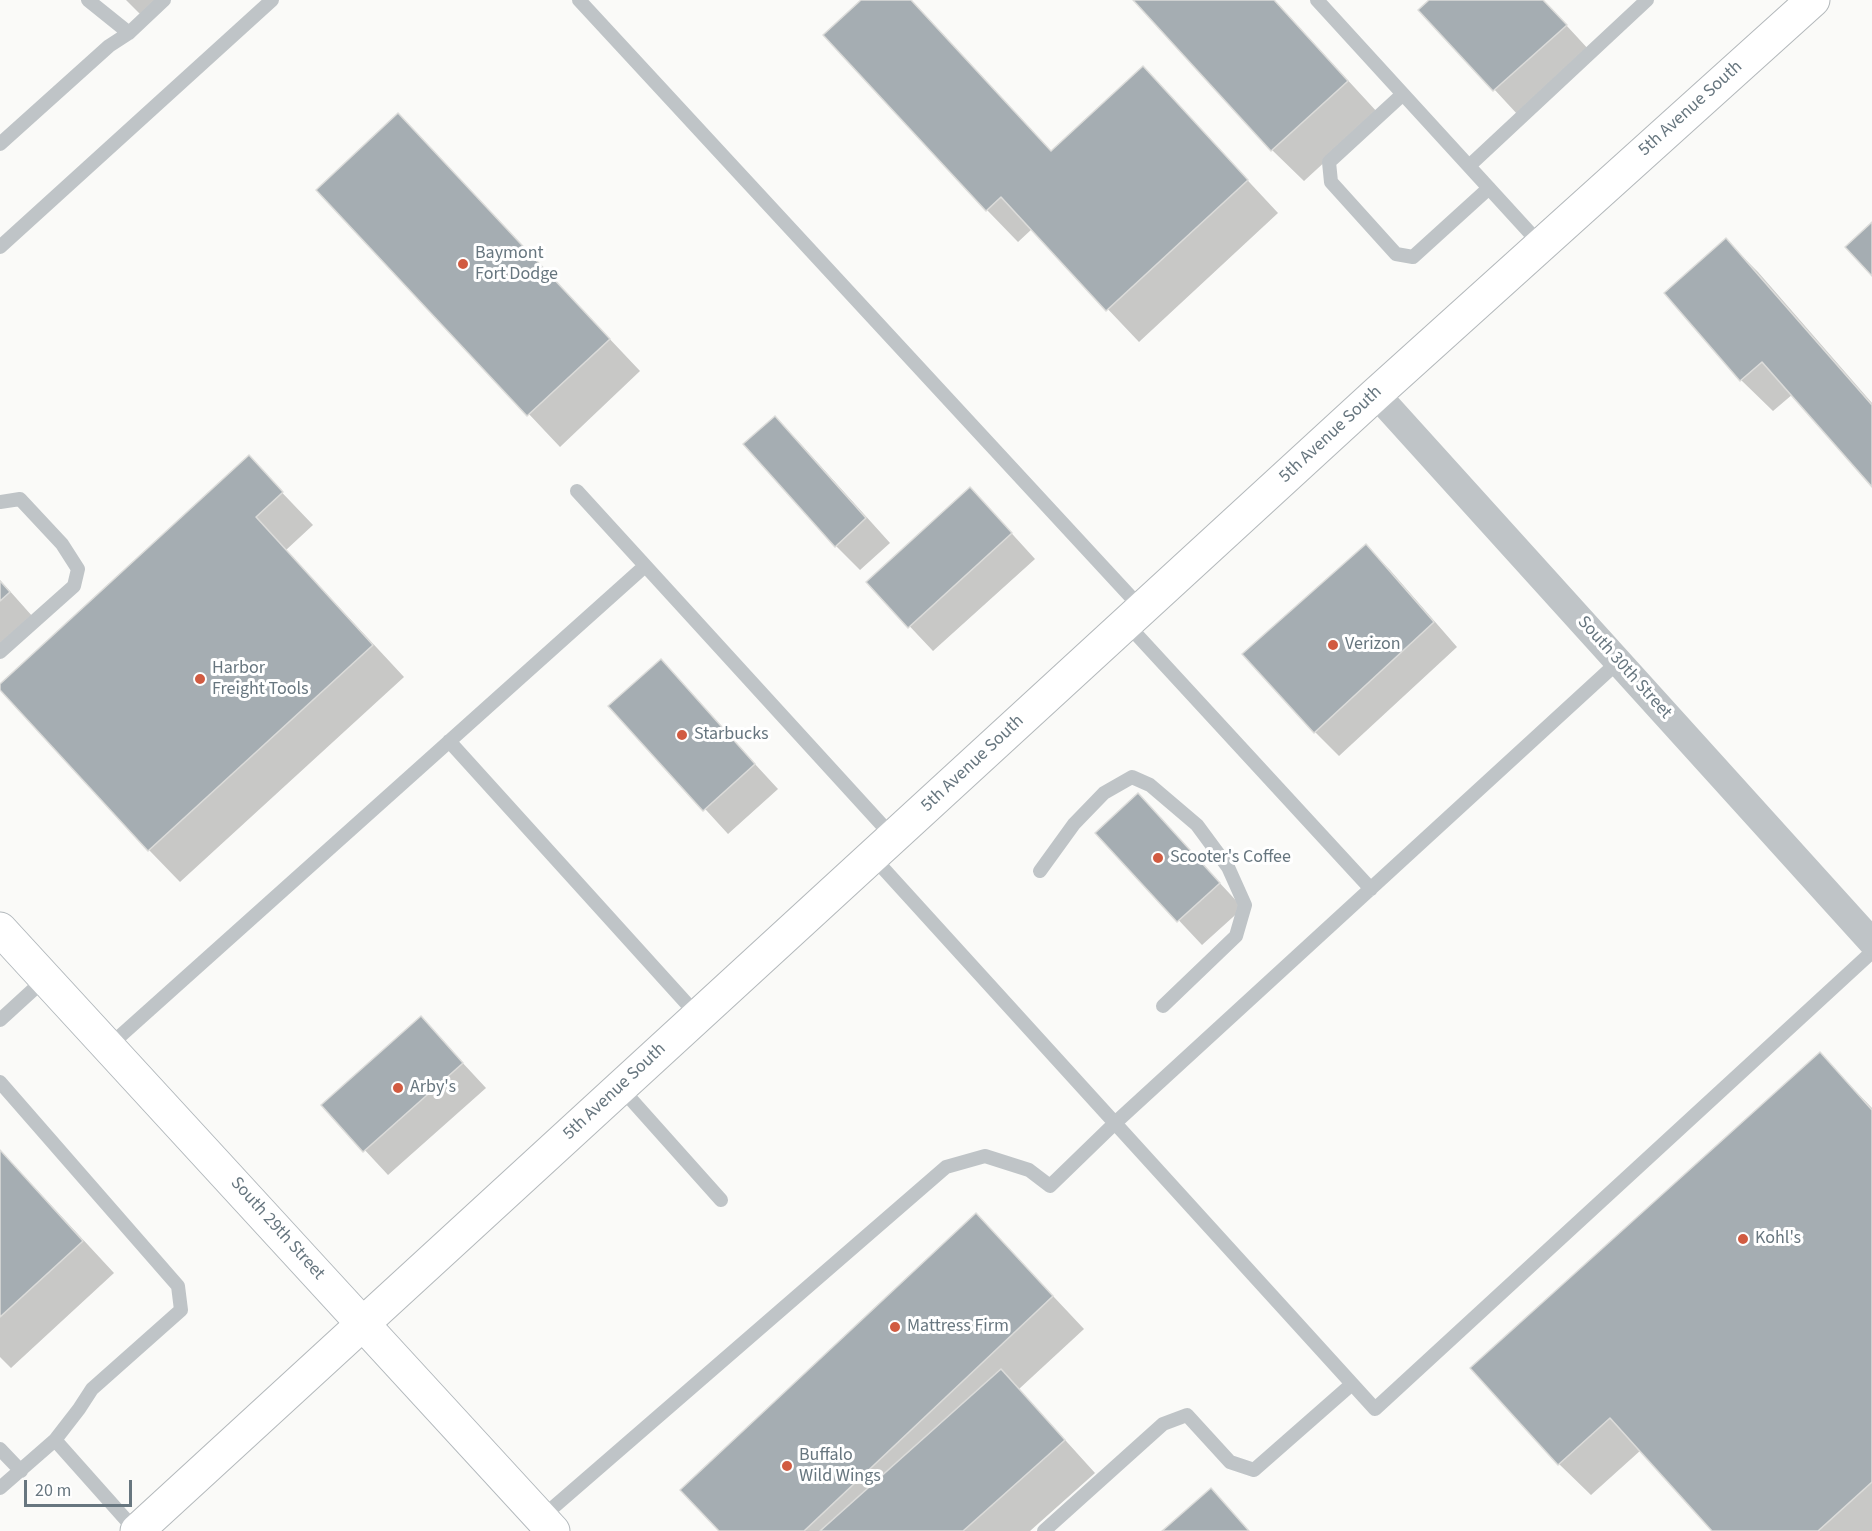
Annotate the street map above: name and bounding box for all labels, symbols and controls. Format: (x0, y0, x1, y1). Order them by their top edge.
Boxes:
street label: 5th Avenue South (1635, 57, 1747, 161)
place label: Baymont Fort Dodge (475, 243, 558, 286)
marker: Baymont Fort Dodge (456, 257, 470, 271)
street label: 5th Avenue South (1275, 382, 1387, 488)
street label: South 30th Street (1572, 612, 1676, 724)
place label: Verizon (1345, 634, 1401, 656)
marker: Verizon (1326, 638, 1340, 652)
place label: Harbor Freight Tools (212, 658, 309, 700)
marker: Harbor Freight Tools (193, 672, 207, 686)
street label: 5th Avenue South (917, 711, 1029, 817)
place label: Starbucks (694, 724, 769, 746)
marker: Starbucks (675, 728, 689, 742)
place label: Scooter's Coffee (1170, 847, 1291, 869)
marker: Scooter's Coffee (1151, 851, 1165, 865)
street label: 5th Avenue South (559, 1039, 671, 1145)
place label: Arby's (410, 1077, 456, 1099)
marker: Arby's (391, 1081, 405, 1095)
street label: South 29th Street (225, 1173, 329, 1285)
place label: Kohl's (1755, 1228, 1801, 1250)
marker: Kohl's (1736, 1232, 1750, 1246)
place label: Mattress Firm (907, 1316, 1009, 1338)
marker: Mattress Firm (888, 1320, 902, 1334)
place label: Buffalo Wild Wings (799, 1445, 881, 1488)
marker: Buffalo Wild Wings (780, 1459, 794, 1473)
scale bar (27, 1468, 135, 1506)
text: 20 m (35, 1478, 71, 1503)

